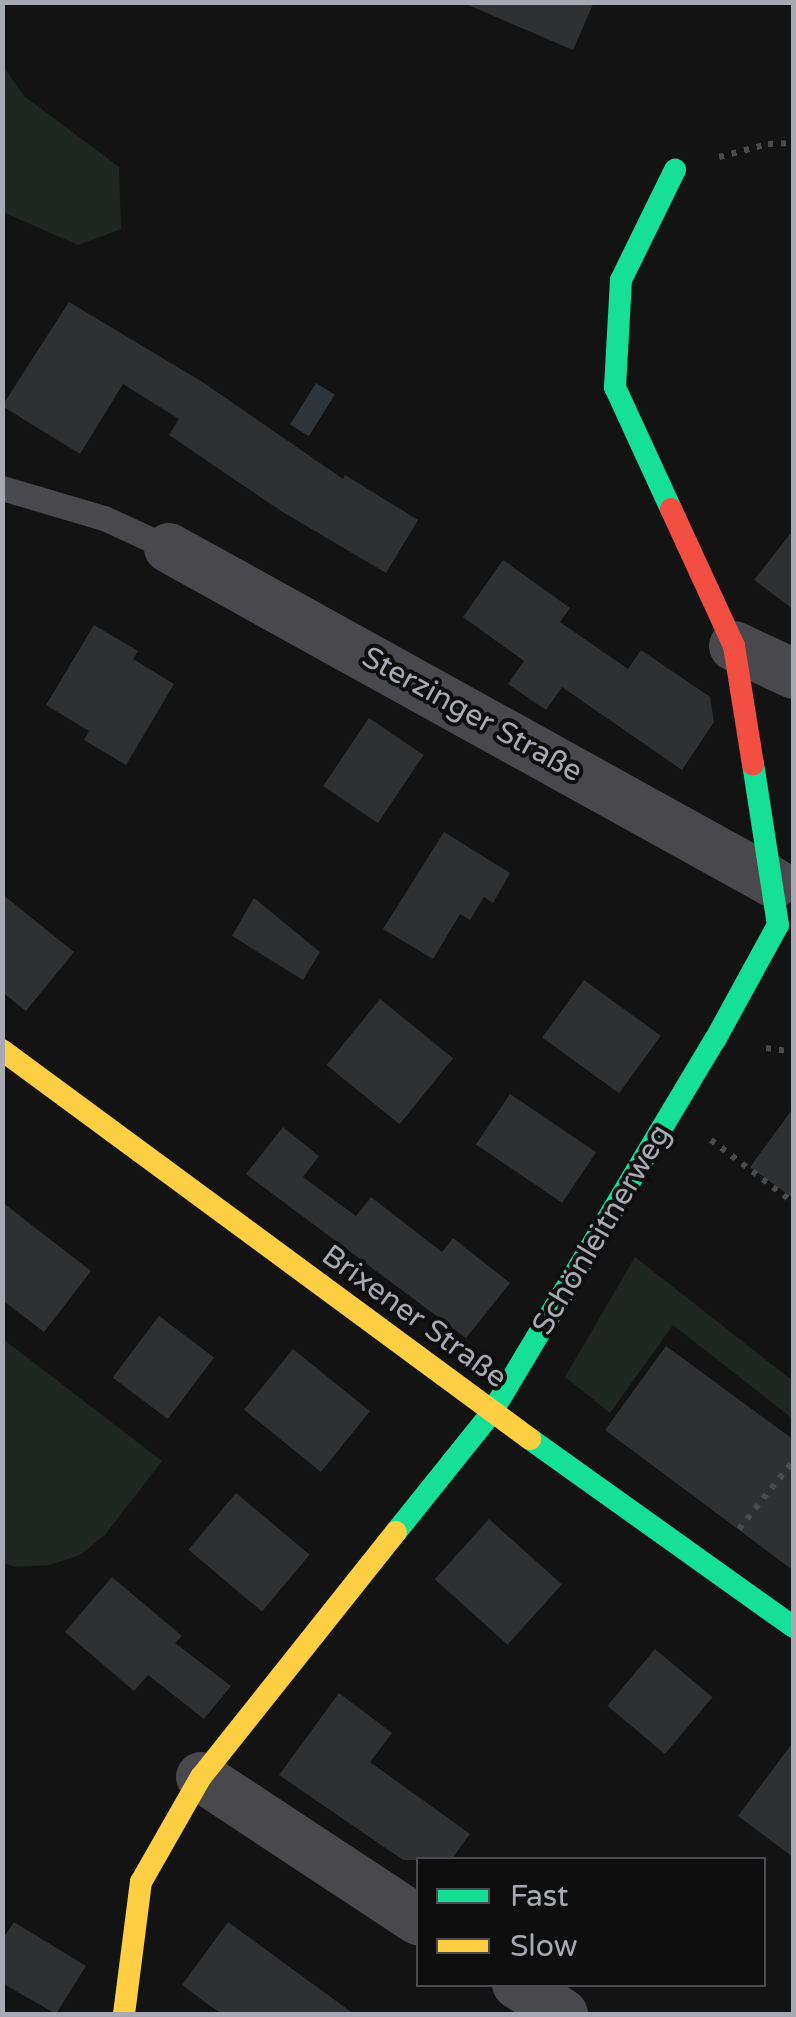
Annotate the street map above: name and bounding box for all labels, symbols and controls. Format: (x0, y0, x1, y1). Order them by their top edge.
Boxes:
street label: Sterzinger Straße (356, 640, 588, 790)
street label: Schönleitnerweg (525, 1118, 679, 1342)
street label: Brixener Straße (315, 1238, 513, 1396)
legend (416, 1857, 766, 1987)
text: Fast (510, 1878, 569, 1915)
text: Slow (510, 1928, 578, 1965)

